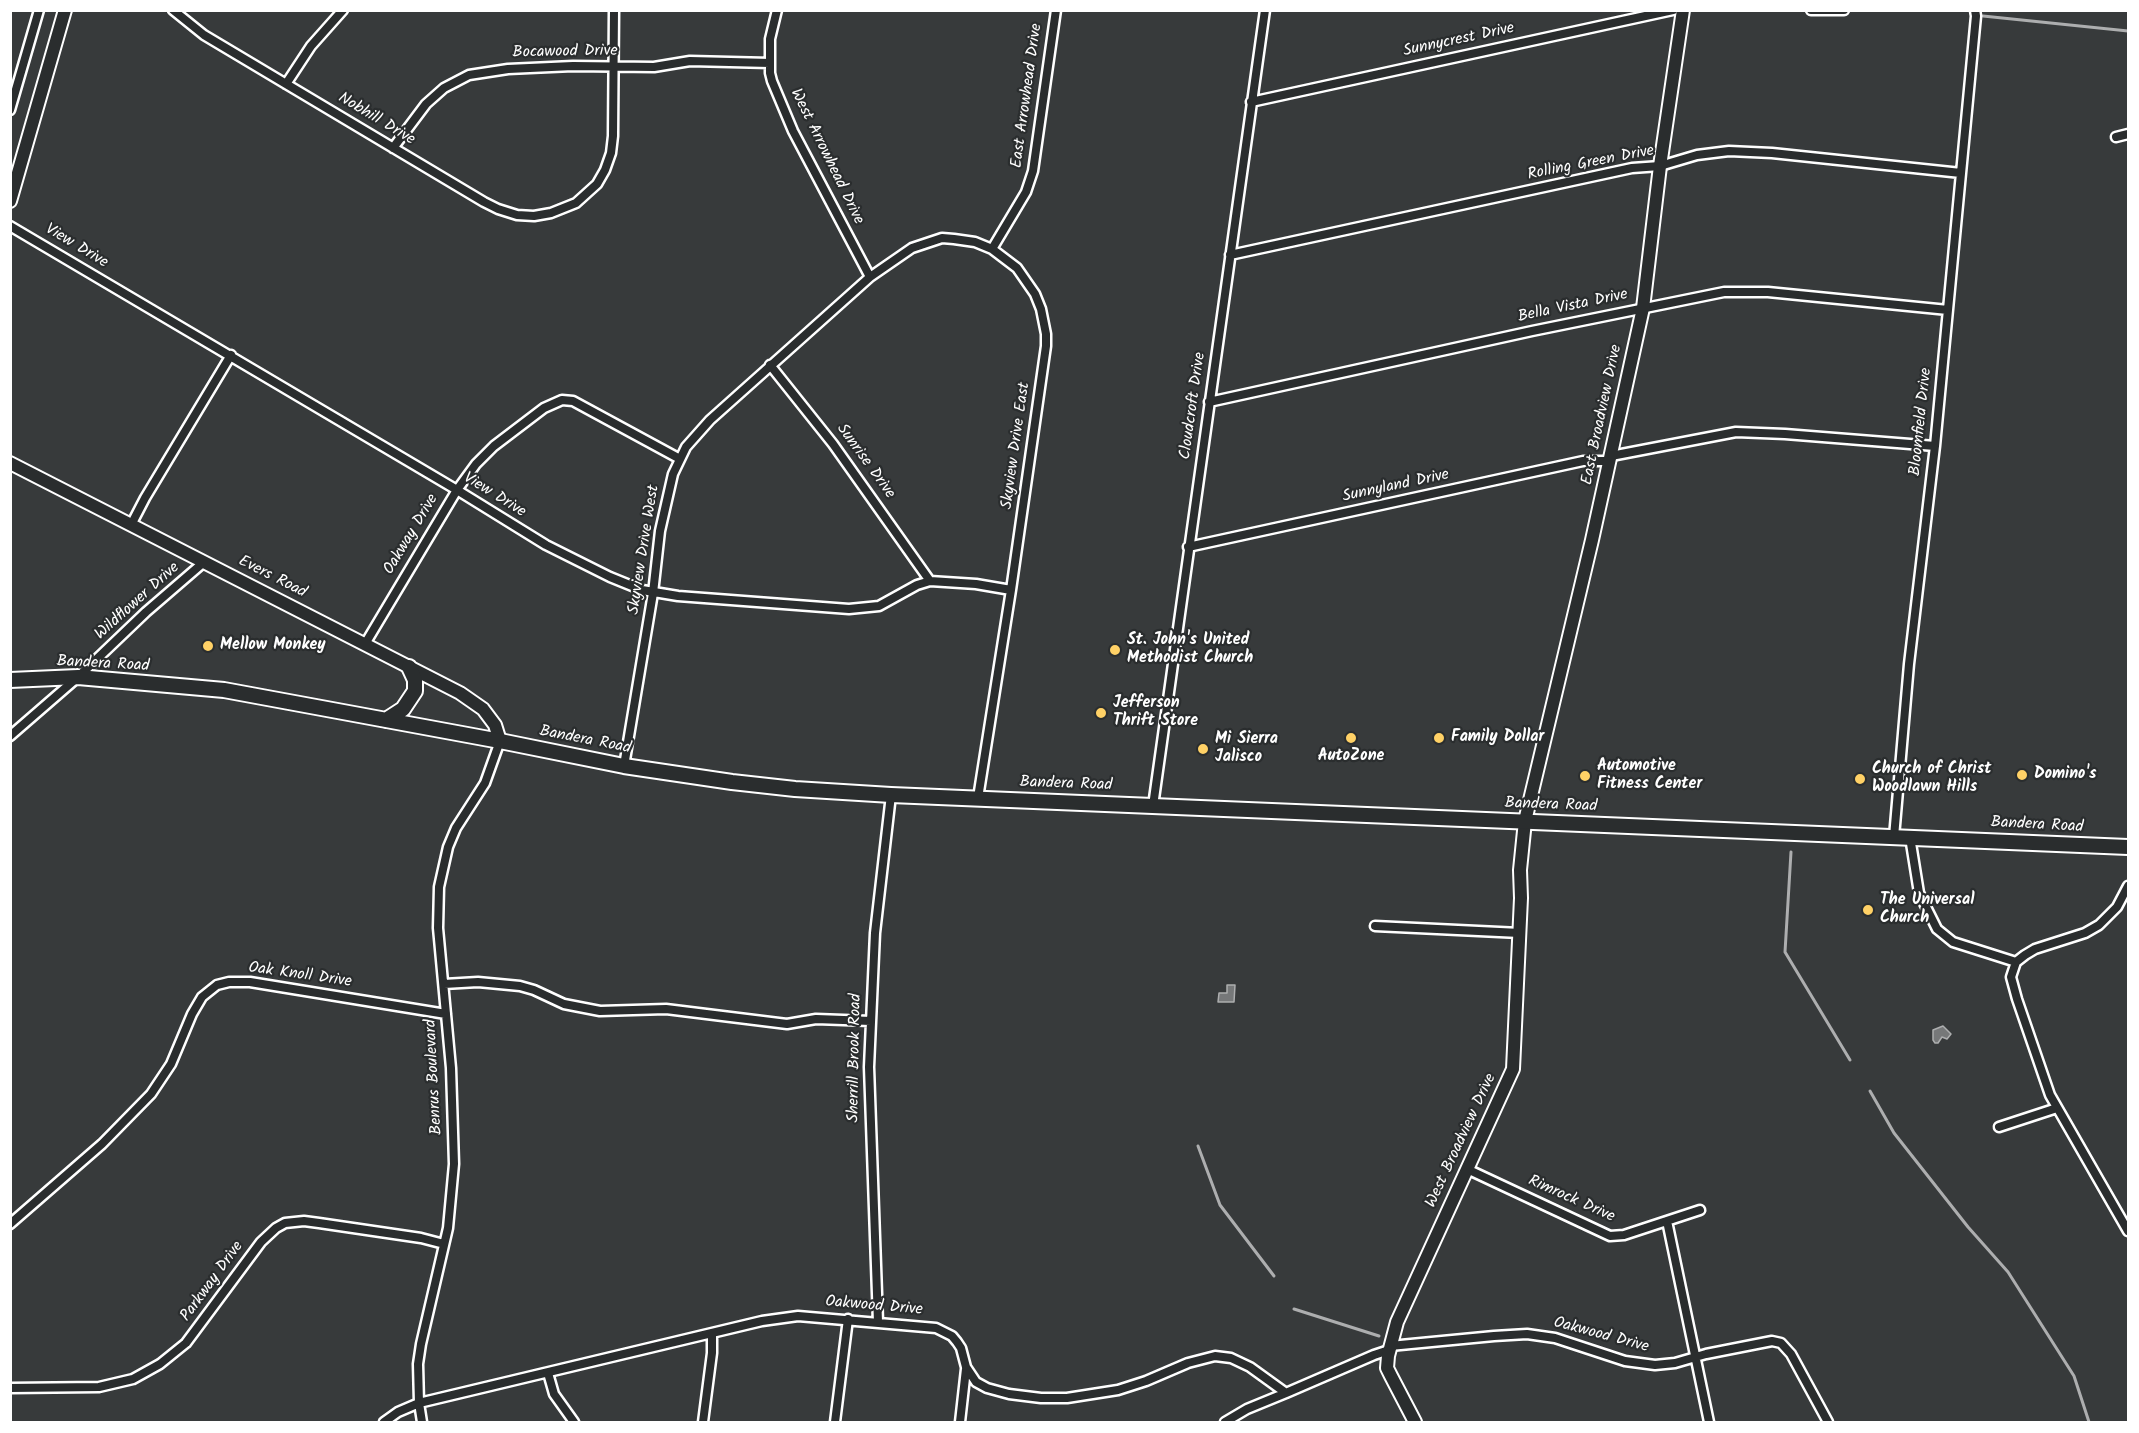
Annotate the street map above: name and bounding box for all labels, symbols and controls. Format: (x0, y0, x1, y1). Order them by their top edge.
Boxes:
street label: Sunnycrest Drive (1402, 20, 1516, 62)
street label: East Arrowhead Drive (1008, 23, 1048, 169)
street label: Bocawood Drive (512, 42, 618, 64)
street label: West Arrowhead Drive (785, 86, 867, 228)
street label: Nobhill Drive (334, 89, 418, 151)
street label: Rolling Green Drive (1526, 142, 1656, 186)
street label: View Drive (41, 221, 111, 273)
street label: Bella Vista Drive (1516, 286, 1630, 328)
street label: East Broadview Drive (1579, 343, 1627, 487)
street label: Cloudcroft Drive (1177, 351, 1211, 461)
street label: Bloomfield Drive (1907, 367, 1937, 477)
street label: Skyview Drive East (999, 381, 1035, 511)
street label: Sunrise Drive (831, 421, 899, 503)
street label: Sunnyland Drive (1341, 466, 1451, 508)
street label: View Drive (459, 469, 529, 523)
street label: Skyview Drive West (625, 484, 665, 616)
street label: Oakway Drive (380, 491, 444, 579)
street label: Evers Road (235, 553, 309, 603)
street label: Wildflower Drive (92, 559, 184, 645)
place label: St. John's United Methodist Church (1127, 631, 1253, 669)
place label: Mellow Monkey (220, 636, 326, 656)
marker: Mellow Monkey (201, 639, 215, 653)
marker: St. John's United Methodist Church (1108, 643, 1122, 657)
street label: Bandera Road (56, 653, 150, 677)
place label: Jefferson Thrift Store (1113, 694, 1198, 732)
marker: Jefferson Thrift Store (1094, 706, 1108, 720)
street label: Bandera Road (538, 723, 632, 759)
place label: Family Dollar (1451, 728, 1544, 748)
place label: Mi Sierra Jalisco (1215, 730, 1278, 768)
marker: AutoZone (1344, 731, 1358, 745)
marker: Family Dollar (1432, 731, 1446, 745)
marker: Mi Sierra Jalisco (1196, 742, 1210, 756)
place label: AutoZone (1318, 747, 1384, 767)
place label: Automotive Fitness Center (1597, 757, 1702, 795)
place label: Church of Christ Woodlawn Hills (1872, 760, 1991, 798)
place label: Domino's (2034, 765, 2096, 785)
marker: Domino's (2015, 768, 2029, 782)
marker: Automotive Fitness Center (1578, 769, 1592, 783)
marker: Church of Christ Woodlawn Hills (1853, 772, 1867, 786)
street label: Bandera Road (1019, 774, 1113, 796)
street label: Bandera Road (1504, 795, 1598, 817)
street label: Bandera Road (1990, 814, 2084, 838)
place label: The Universal Church (1880, 891, 1974, 929)
marker: The Universal Church (1861, 903, 1875, 917)
street label: Oak Knoll Drive (247, 959, 353, 993)
street label: Sherrill Brook Road (845, 993, 867, 1123)
street label: Benrus Boulevard (422, 1019, 448, 1135)
street label: West Broadview Drive (1423, 1071, 1501, 1211)
street label: Rimrock Drive (1525, 1172, 1617, 1228)
street label: Parkway Drive (177, 1238, 249, 1326)
street label: Oakwood Drive (824, 1293, 924, 1321)
street label: Oakwood Drive (1551, 1314, 1651, 1358)

